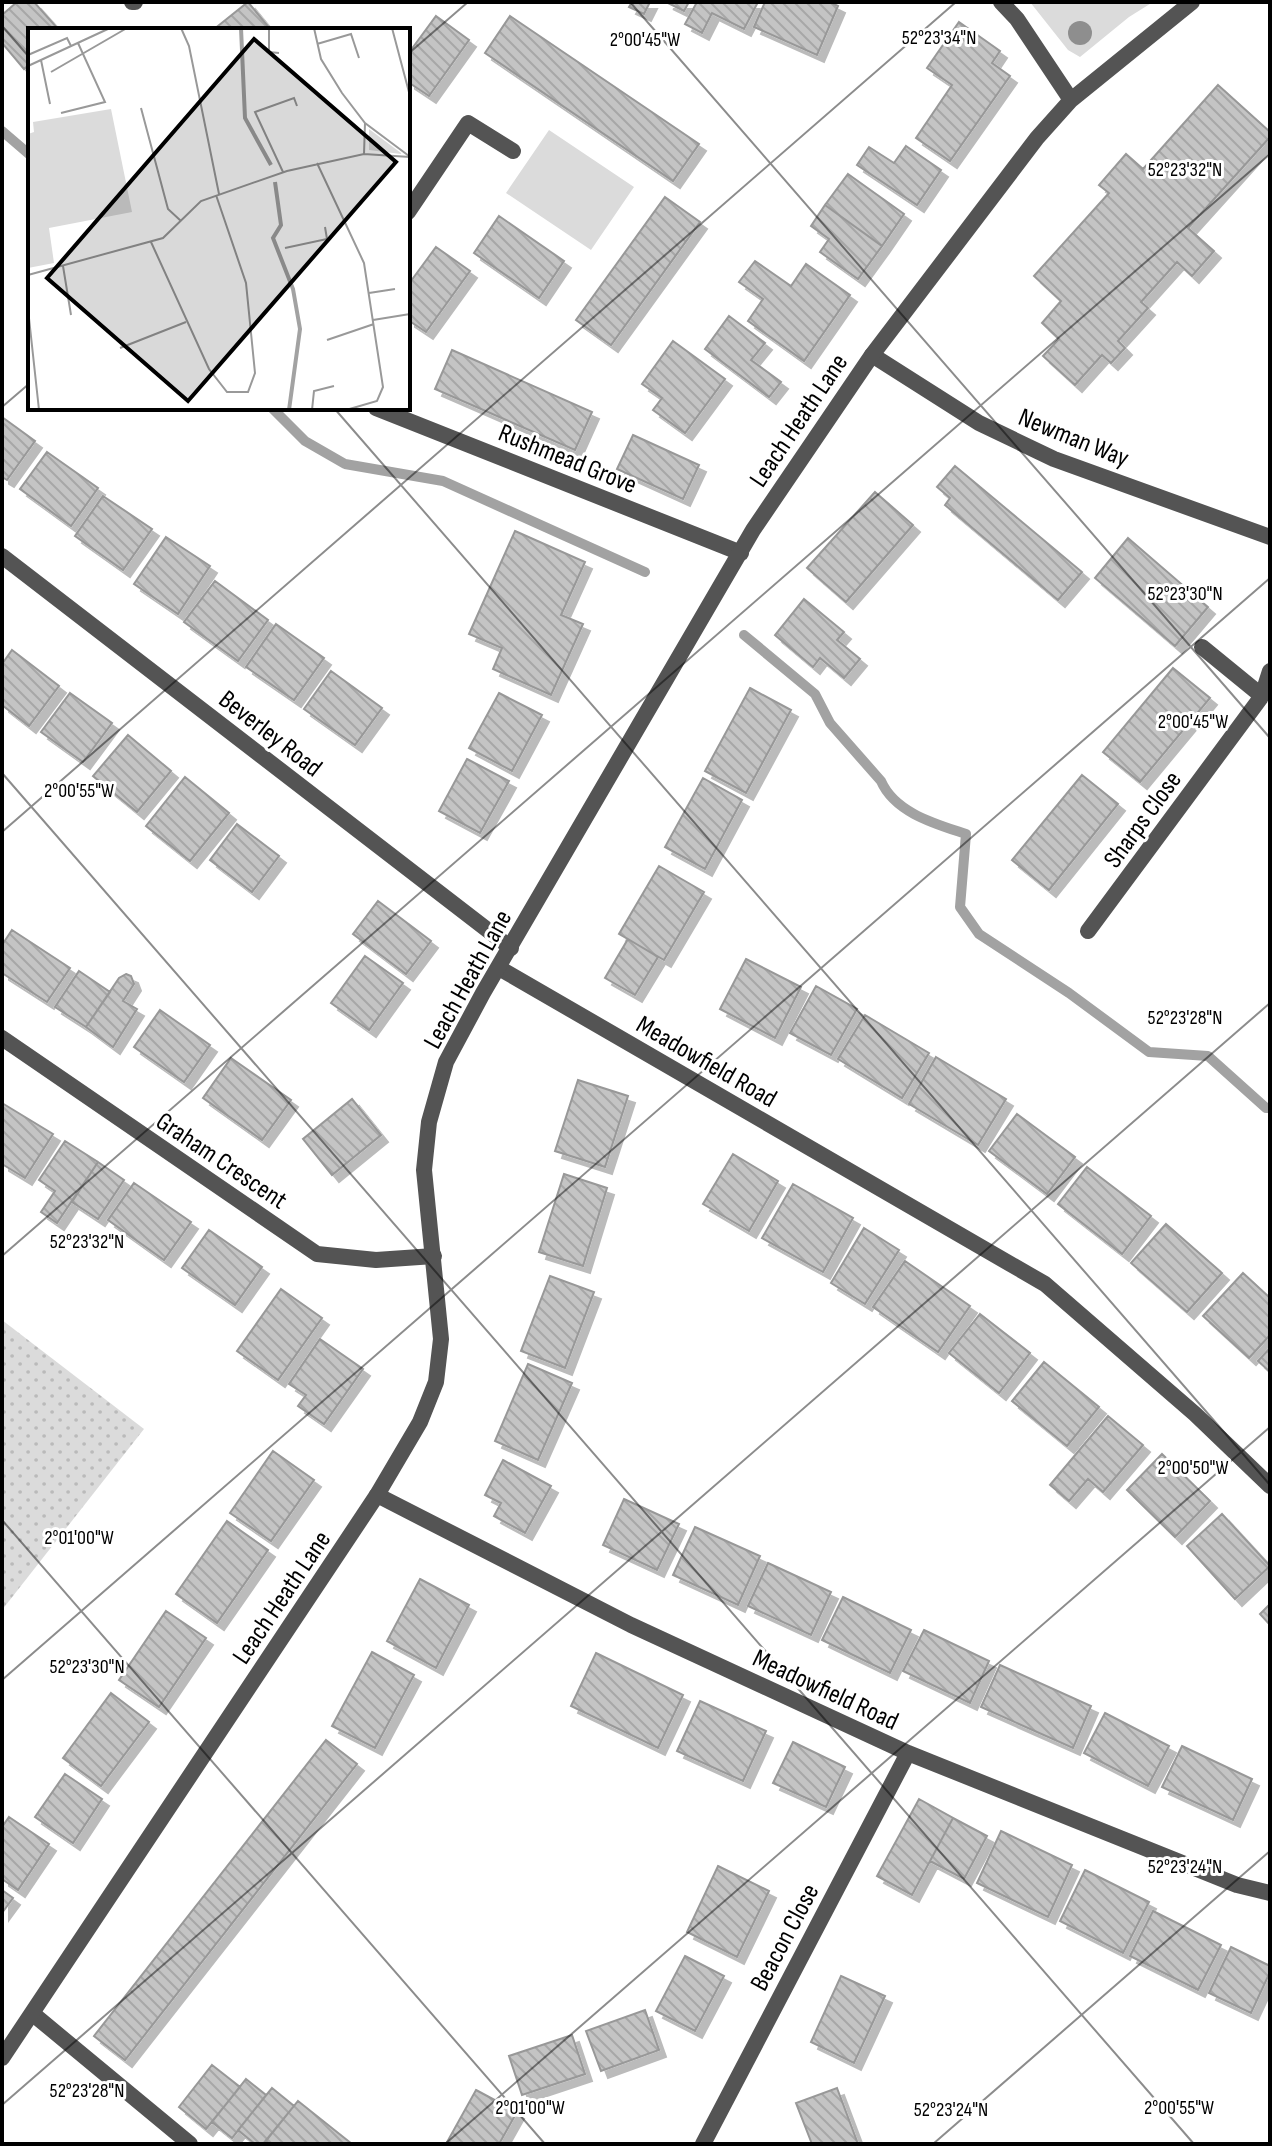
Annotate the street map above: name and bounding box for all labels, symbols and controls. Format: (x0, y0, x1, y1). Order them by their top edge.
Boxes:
text: 52°23'34"N (902, 26, 976, 50)
inset map (28, 28, 410, 410)
text: 2°00'45"W (610, 28, 680, 52)
text: 52°23'32"N (1148, 158, 1222, 182)
street label: Leach Heath Lane (743, 349, 855, 493)
street label: Newman Way (1014, 402, 1133, 475)
street label: Rushmead Grove (494, 418, 641, 501)
text: 52°23'30"N (1147, 582, 1223, 606)
street label: Beverley Road (212, 684, 328, 784)
text: 2°00'45"W (1158, 710, 1228, 734)
street label: Sharps Close (1098, 765, 1189, 874)
text: 2°00'55"W (44, 779, 114, 803)
street label: Leach Heath Lane (418, 905, 519, 1054)
text: 52°23'28"N (1148, 1006, 1222, 1030)
street label: Meadowfield Road (631, 1010, 782, 1115)
street label: Graham Crescent (150, 1106, 293, 1216)
text: 52°23'32"N (50, 1230, 124, 1254)
text: 2°00'50"W (1158, 1456, 1228, 1480)
text: 2°01'00"W (44, 1526, 114, 1550)
street label: Leach Heath Lane (226, 1526, 338, 1670)
street label: Meadowfield Road (748, 1643, 903, 1738)
text: 52°23'30"N (49, 1655, 125, 1679)
text: 52°23'24"N (1148, 1855, 1222, 1879)
street label: Beacon Close (744, 1879, 826, 1996)
text: 52°23'28"N (50, 2079, 124, 2103)
text: 2°01'00"W (495, 2096, 565, 2120)
text: 2°00'55"W (1144, 2096, 1214, 2120)
text: 52°23'24"N (914, 2098, 988, 2122)

